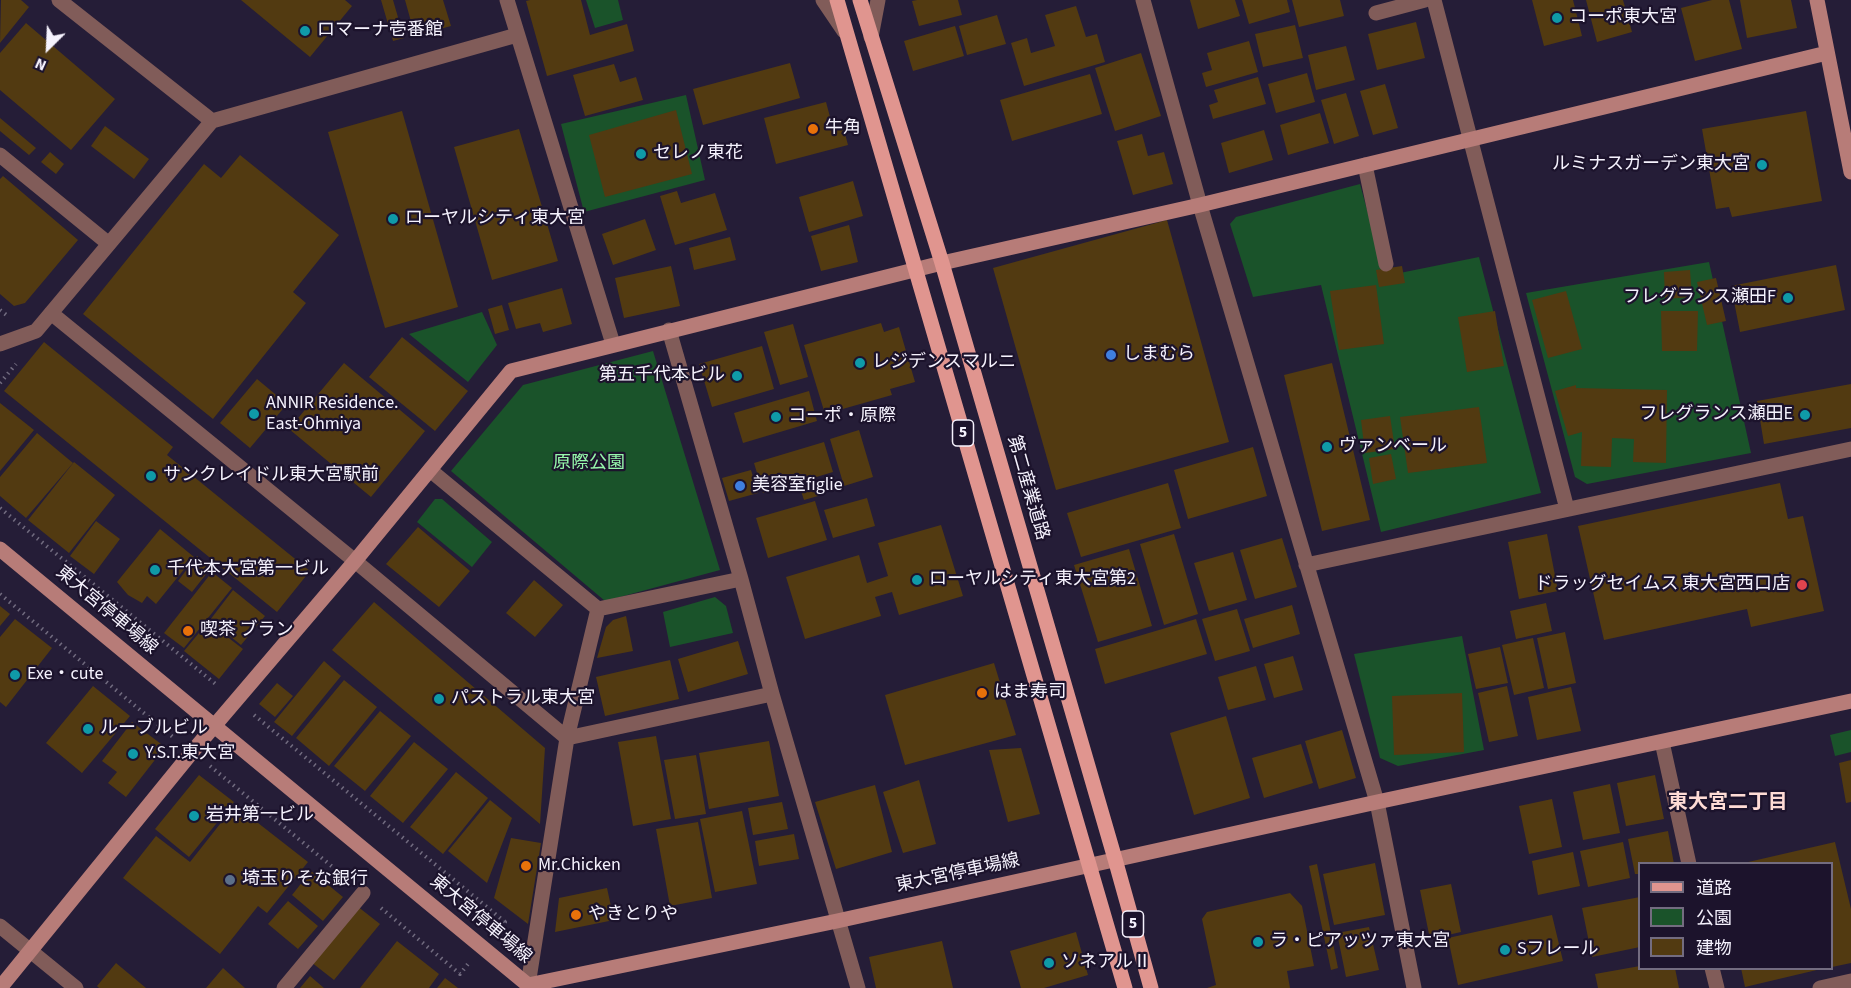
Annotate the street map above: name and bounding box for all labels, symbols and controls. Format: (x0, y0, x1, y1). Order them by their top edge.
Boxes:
place label: コーポ東大宮 (1569, 7, 1677, 29)
marker: コーポ東大宮 (1550, 11, 1564, 25)
north arrow (18, 18, 78, 78)
place label: ロマーナ壱番館 (317, 20, 443, 42)
marker: ロマーナ壱番館 (298, 24, 312, 38)
text: N (31, 52, 50, 77)
place label: 牛角 (825, 118, 861, 140)
marker: 牛角 (806, 122, 820, 136)
place label: セレノ東花 (653, 143, 743, 165)
marker: セレノ東花 (634, 147, 648, 161)
place label: ルミナスガーデン東大宮 (1552, 154, 1750, 176)
marker: ルミナスガーデン東大宮 (1755, 158, 1769, 172)
place label: ローヤルシティ東大宮 (405, 208, 585, 230)
marker: ローヤルシティ東大宮 (386, 212, 400, 226)
place label: フレグランス瀬田F (1623, 287, 1776, 309)
marker: フレグランス瀬田F (1781, 291, 1795, 305)
place label: しまむら (1123, 344, 1195, 366)
marker: しまむら (1104, 348, 1118, 362)
place label: レジデンスマルニ (872, 352, 1016, 374)
marker: レジデンスマルニ (853, 356, 867, 370)
place label: 第五千代本ビル (599, 365, 725, 387)
marker: 第五千代本ビル (730, 369, 744, 383)
place label: ANNIR Residence. East-Ohmiya (266, 393, 399, 436)
place label: フレグランス瀬田E (1640, 404, 1793, 426)
place label: コーポ・原際 (788, 406, 896, 428)
marker: ANNIR Residence. East-Ohmiya (247, 407, 261, 421)
marker: フレグランス瀬田E (1798, 408, 1812, 422)
marker: コーポ・原際 (769, 410, 783, 424)
road number: 5 (952, 420, 974, 446)
street label: 第二産業道路 (1002, 433, 1052, 543)
place label: ヴァンベール (1339, 436, 1447, 458)
marker: ヴァンベール (1320, 440, 1334, 454)
park label: 原際公園 (553, 453, 625, 475)
place label: サンクレイドル東大宮駅前 (163, 465, 379, 487)
marker: サンクレイドル東大宮駅前 (144, 469, 158, 483)
place label: 美容室figlie (752, 475, 843, 497)
marker: 美容室figlie (733, 479, 747, 493)
place label: 千代本大宮第一ビル (167, 559, 329, 581)
street label: 東大宮停車場線 (51, 562, 161, 660)
marker: 千代本大宮第一ビル (148, 563, 162, 577)
place label: ローヤルシティ東大宮第2 (929, 569, 1136, 591)
marker: ローヤルシティ東大宮第2 (910, 573, 924, 587)
place label: ドラッグセイムス 東大宮西口店 (1534, 574, 1790, 596)
marker: ドラッグセイムス 東大宮西口店 (1795, 578, 1809, 592)
place label: 喫茶 ブラン (200, 620, 294, 642)
marker: 喫茶 ブラン (181, 624, 195, 638)
place label: Exe・cute (27, 664, 103, 686)
marker: Exe・cute (8, 668, 22, 682)
place label: はま寿司 (994, 682, 1066, 704)
marker: はま寿司 (975, 686, 989, 700)
place label: パストラル東大宮 (451, 688, 595, 710)
marker: パストラル東大宮 (432, 692, 446, 706)
place label: ルーブルビル (100, 718, 208, 740)
marker: ルーブルビル (81, 722, 95, 736)
place label: Y.S.T.東大宮 (145, 743, 235, 765)
marker: Y.S.T.東大宮 (126, 747, 140, 761)
district label: 東大宮二丁目 (1668, 792, 1788, 816)
place label: 岩井第一ビル (206, 805, 314, 827)
marker: 岩井第一ビル (187, 809, 201, 823)
street label: 東大宮停車場線 (894, 850, 1022, 898)
place label: Mr.Chicken (538, 855, 621, 877)
marker: Mr.Chicken (519, 859, 533, 873)
legend (1638, 862, 1833, 970)
place label: 埼玉りそな銀行 (242, 869, 368, 891)
street label: 東大宮停車場線 (425, 871, 535, 969)
marker: 埼玉りそな銀行 (223, 873, 237, 887)
text: 道路 (1696, 876, 1732, 901)
place label: やきとりや (588, 904, 678, 926)
text: 公園 (1696, 906, 1732, 931)
marker: やきとりや (569, 908, 583, 922)
road number: 5 (1122, 911, 1144, 937)
place label: ラ・ピアッツァ東大宮 (1270, 931, 1450, 953)
marker: ラ・ピアッツァ東大宮 (1251, 935, 1265, 949)
text: 建物 (1696, 936, 1732, 961)
place label: Sフレール (1517, 939, 1599, 961)
marker: Sフレール (1498, 943, 1512, 957)
place label: ソネアルⅡ (1061, 952, 1151, 974)
marker: ソネアルⅡ (1042, 956, 1056, 970)

